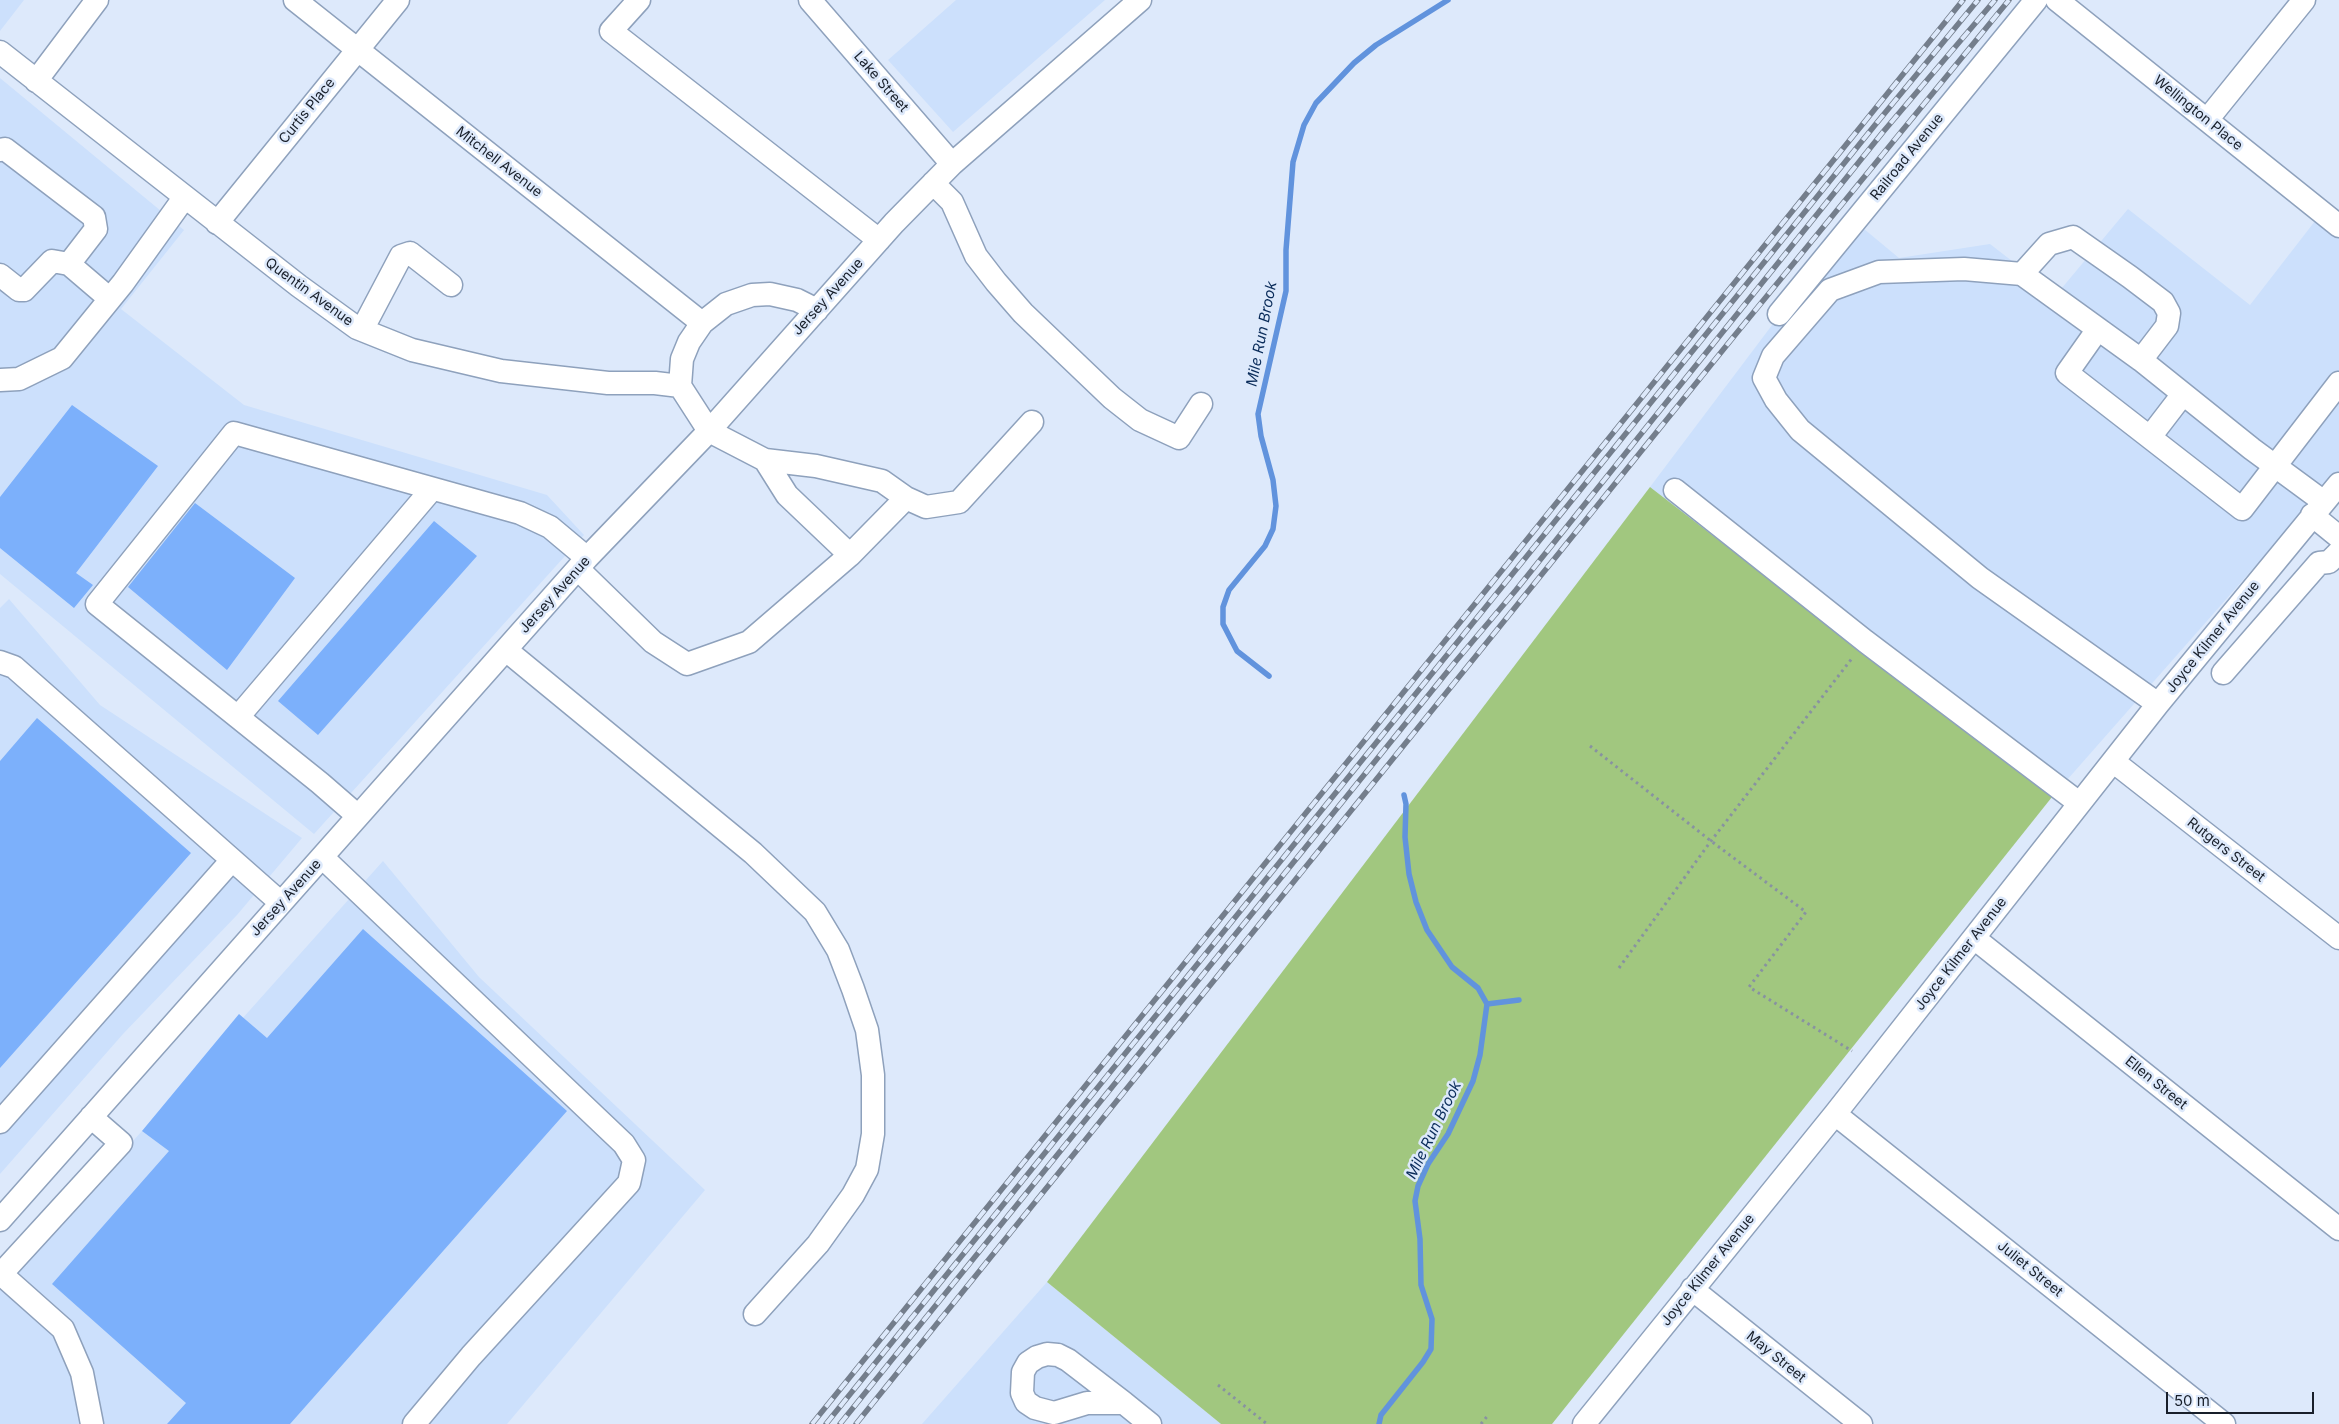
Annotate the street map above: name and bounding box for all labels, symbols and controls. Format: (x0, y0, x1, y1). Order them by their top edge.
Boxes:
street label: Lake Street (850, 48, 912, 116)
street label: Wellington Place (2150, 72, 2246, 154)
street label: Curtis Place (275, 75, 339, 147)
street label: Railroad Avenue (1867, 110, 1947, 204)
street label: Mitchell Avenue (453, 123, 545, 201)
street label: Quentin Avenue (262, 254, 356, 330)
street label: Jersey Avenue (789, 255, 867, 339)
water label: Mile Run Brook (1243, 280, 1281, 388)
street label: Jersey Avenue (516, 553, 594, 637)
street label: Joyce Kilmer Avenue (2163, 578, 2263, 696)
street label: Rutgers Street (2184, 814, 2268, 886)
street label: Jersey Avenue (247, 856, 325, 940)
street label: Joyce Kilmer Avenue (1912, 894, 2010, 1014)
street label: Ellen Street (2122, 1053, 2190, 1113)
water label: Mile Run Brook (1403, 1078, 1465, 1182)
street label: Joyce Kilmer Avenue (1658, 1211, 1758, 1329)
street label: Juliet Street (1994, 1238, 2066, 1300)
street label: May Street (1743, 1328, 1809, 1386)
scale bar (2169, 1382, 2316, 1414)
text: 50 m (2174, 1391, 2210, 1410)

